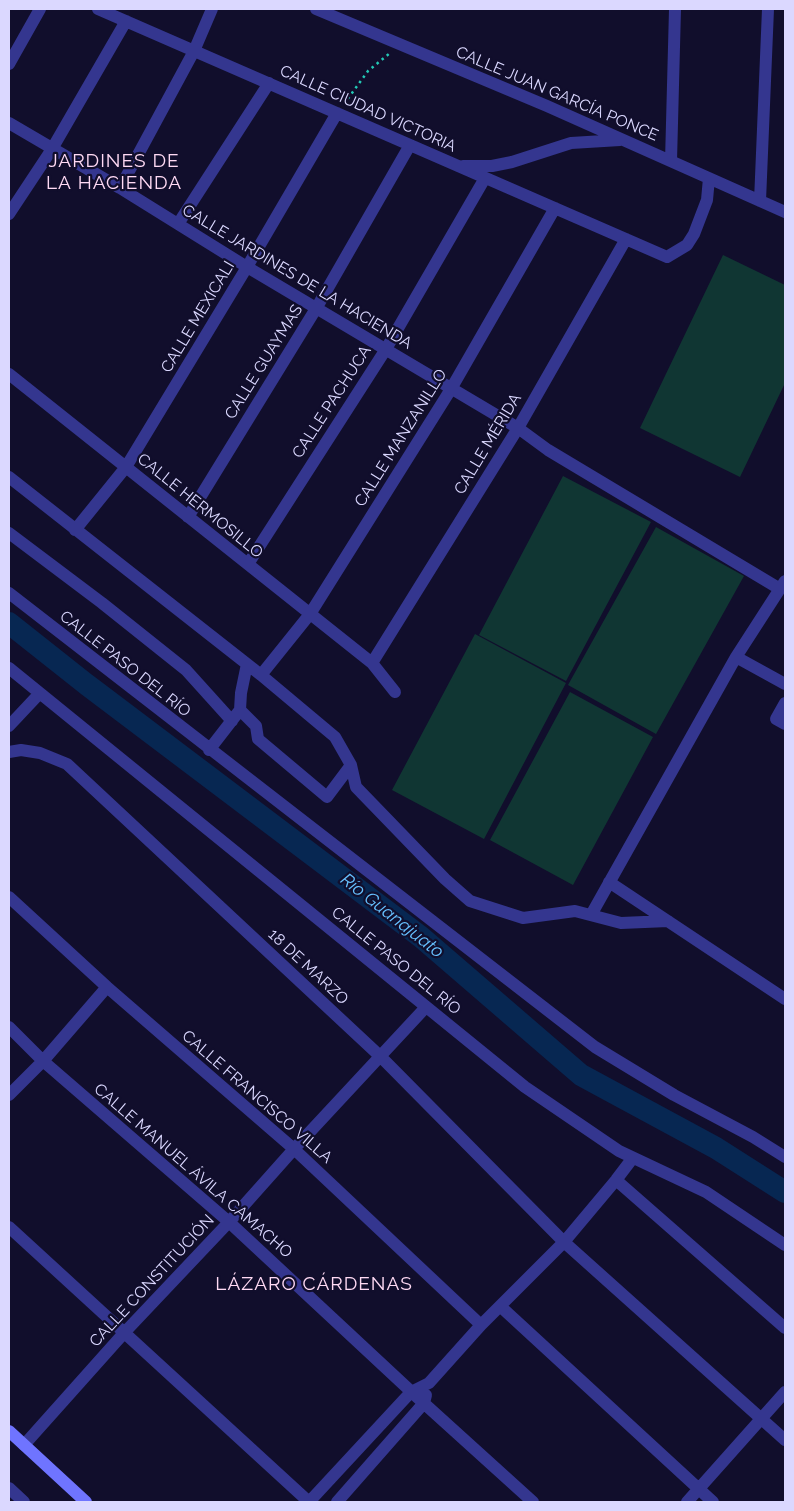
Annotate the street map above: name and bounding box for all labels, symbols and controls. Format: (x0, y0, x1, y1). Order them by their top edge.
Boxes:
street label: CALLE JUAN GARCÍA PONCE (453, 43, 661, 145)
street label: CALLE CIUDAD VICTORIA (277, 61, 459, 157)
district label: JARDINES DE LA HACIENDA (45, 150, 183, 194)
street label: CALLE JARDINES DE LA HACIENDA (179, 201, 415, 353)
street label: CALLE MEXICALI (157, 258, 239, 376)
street label: CALLE GUAYMAS (221, 301, 307, 423)
street label: CALLE PACHUCA (289, 342, 375, 462)
street label: CALLE MANZANILLO (351, 366, 451, 510)
street label: CALLE MÉRIDA (450, 390, 526, 498)
street label: CALLE HERMOSILLO (133, 449, 267, 563)
street label: CALLE PASO DEL RÍO (56, 607, 194, 721)
water label: Río Guanajuato (336, 869, 448, 963)
street label: CALLE PASO DEL RÍO (327, 903, 465, 1019)
street label: 18 DE MARZO (264, 925, 352, 1009)
street label: CALLE FRANCISCO VILLA (178, 1026, 336, 1168)
street label: CALLE MANUEL ÁVILA CAMACHO (90, 1080, 296, 1262)
street label: CALLE CONSTITUCIÓN (86, 1211, 218, 1351)
district label: LÁZARO CÁRDENAS (213, 1273, 415, 1295)

